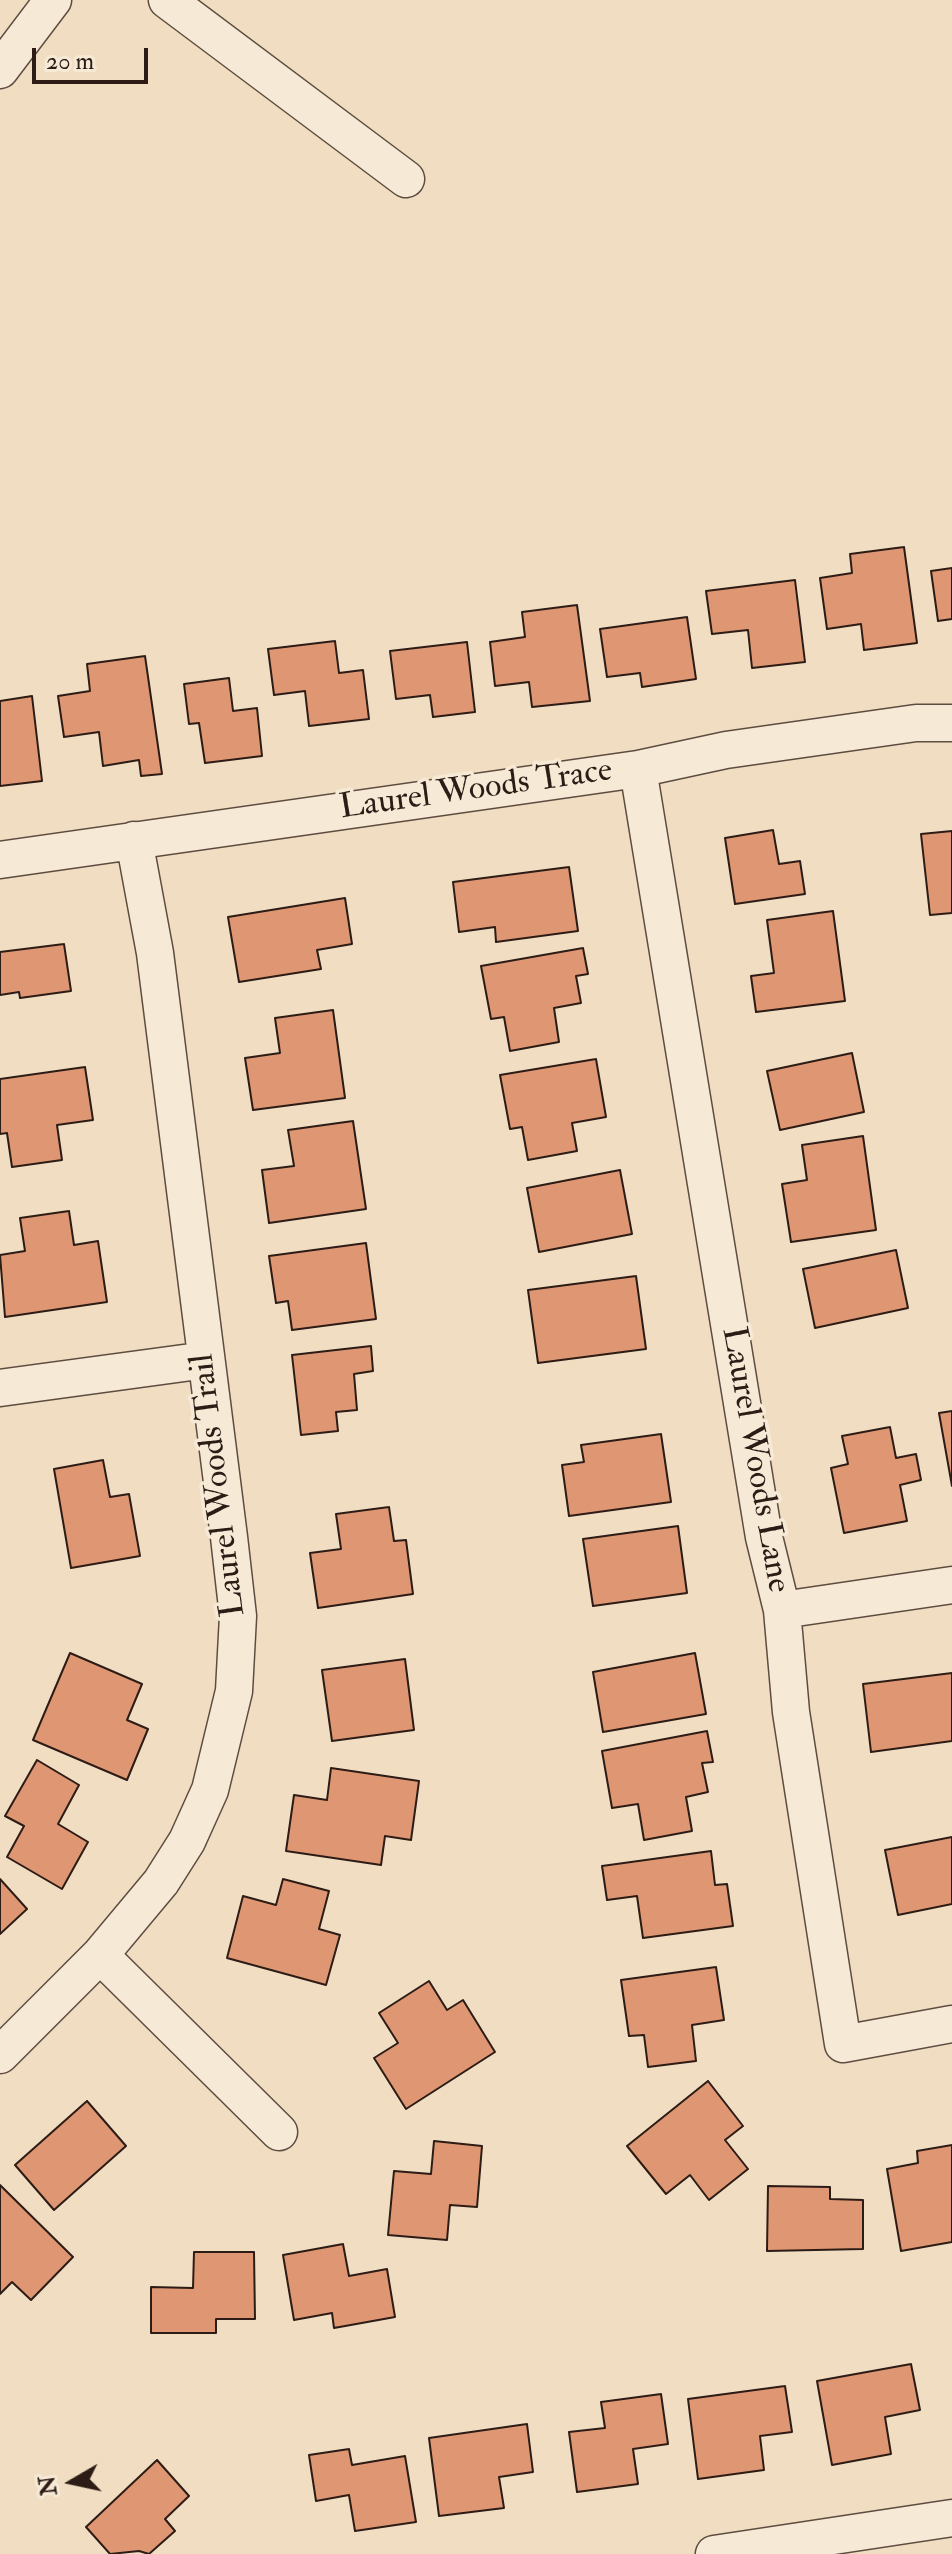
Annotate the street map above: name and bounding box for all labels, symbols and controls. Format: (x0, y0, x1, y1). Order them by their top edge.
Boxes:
scale bar (36, 32, 152, 82)
text: 20 m (46, 46, 94, 77)
street label: Laurel Woods Trace (337, 752, 615, 830)
street label: Laurel Woods Lane (711, 1324, 797, 1596)
street label: Laurel Woods Trail (184, 1351, 256, 1619)
north arrow (32, 2442, 112, 2522)
text: N (33, 2474, 64, 2498)

